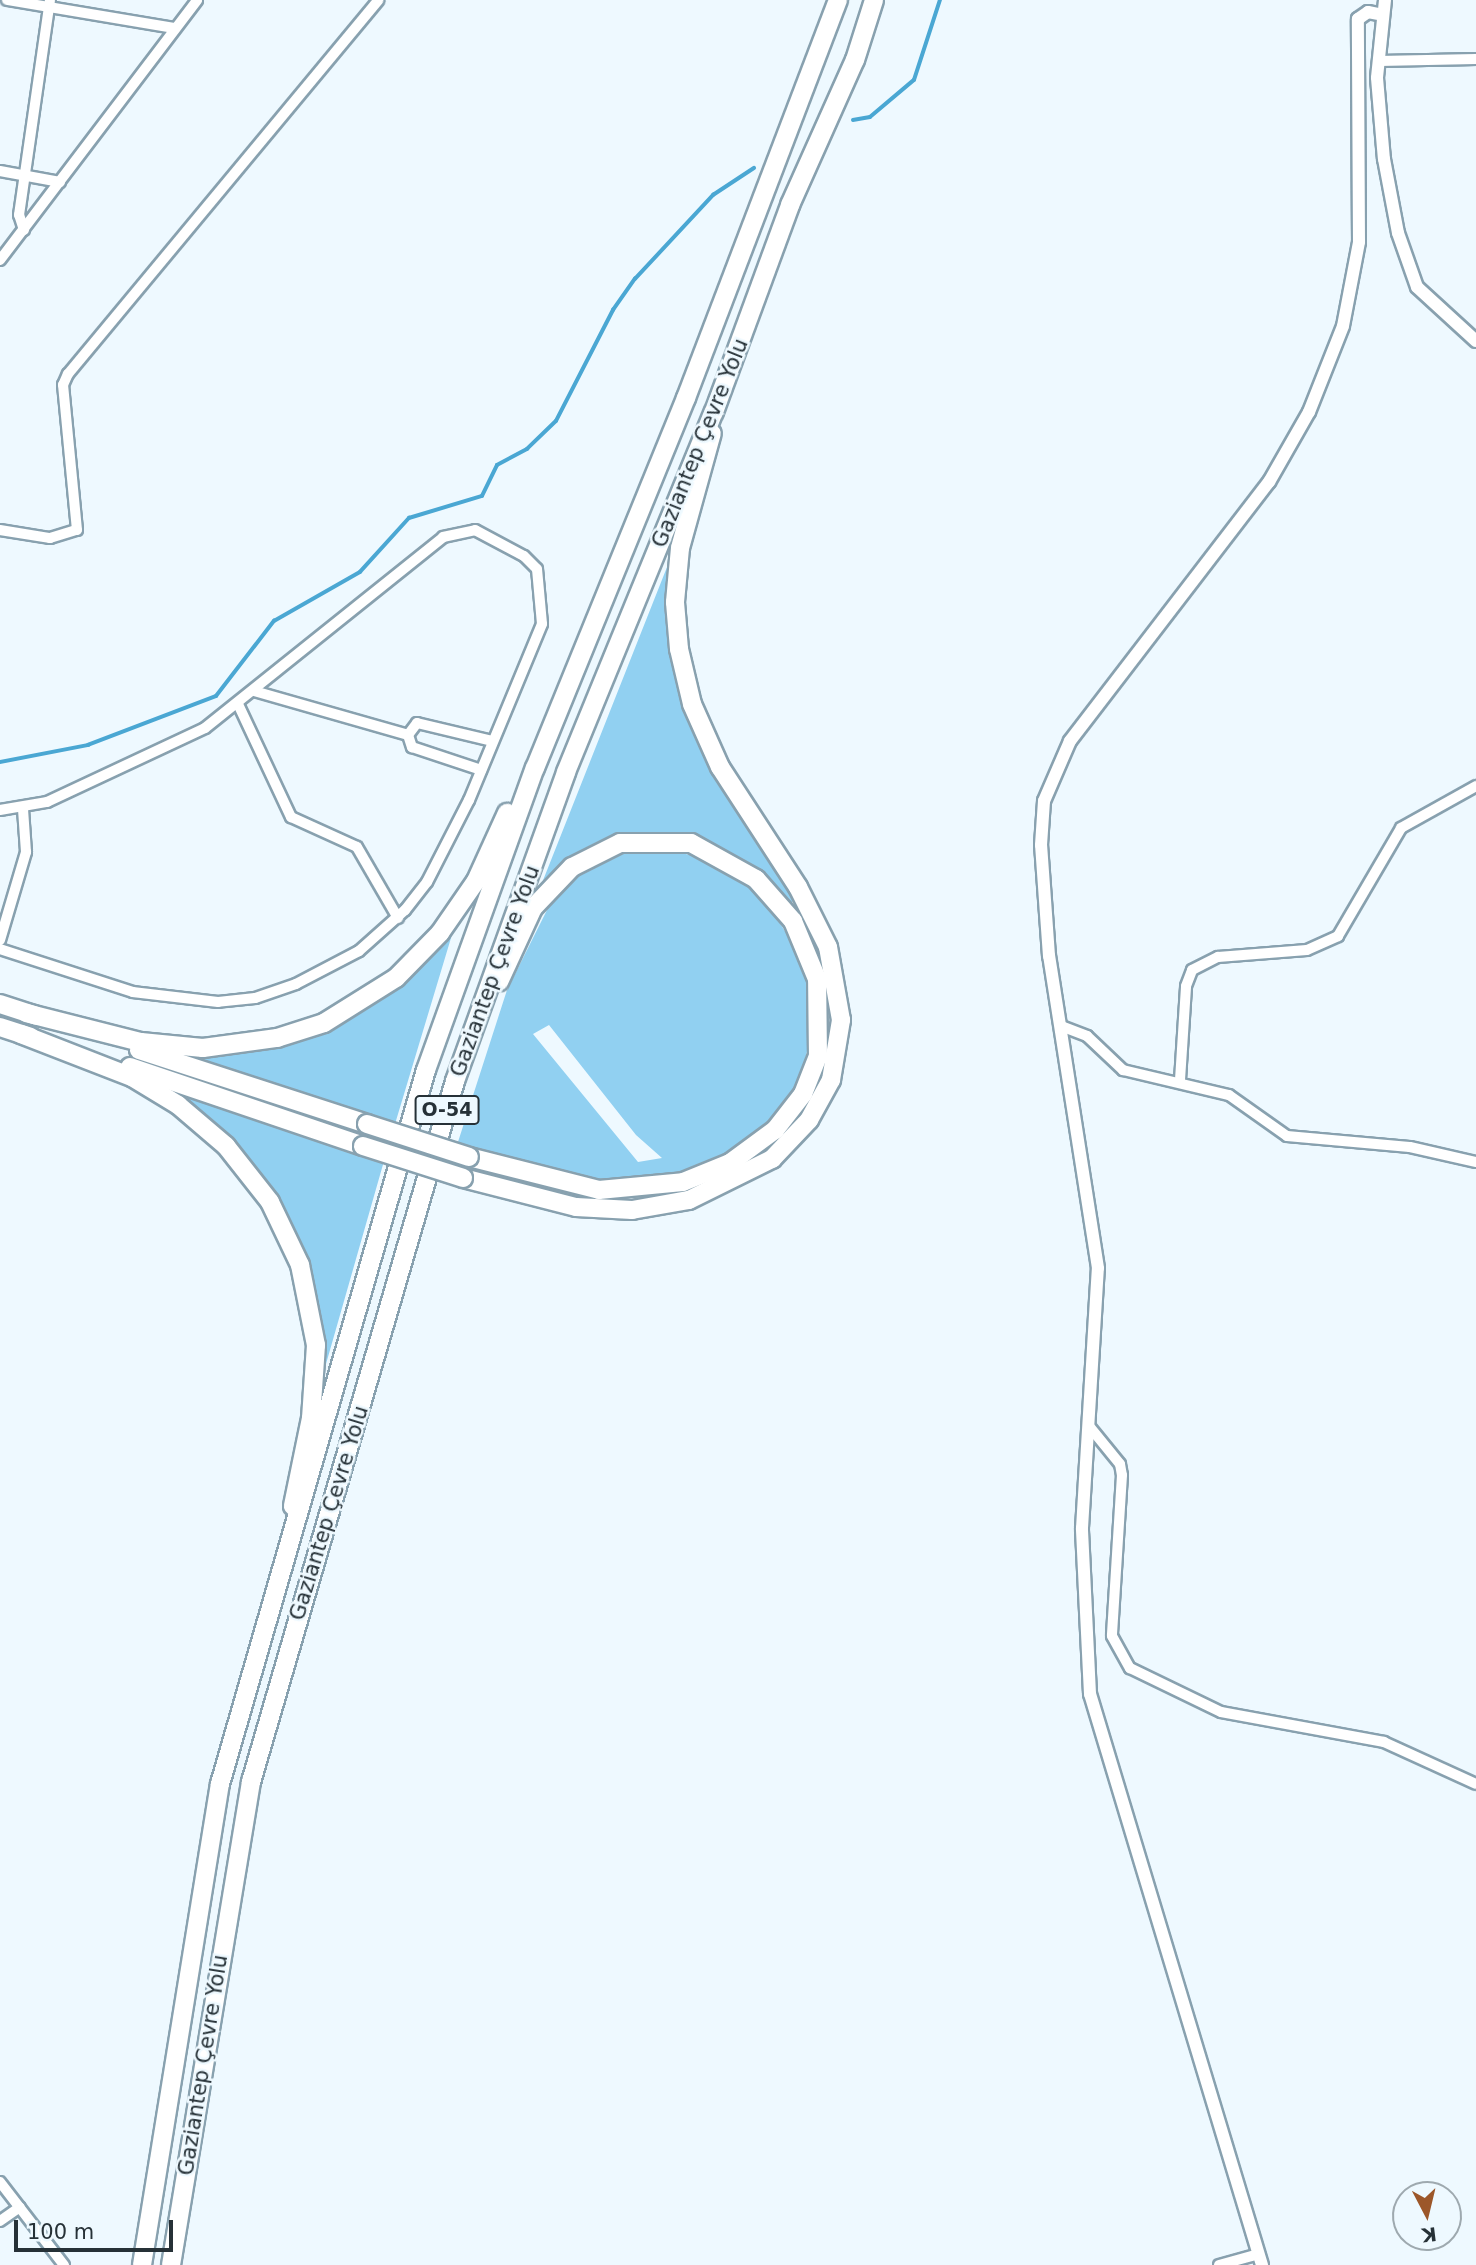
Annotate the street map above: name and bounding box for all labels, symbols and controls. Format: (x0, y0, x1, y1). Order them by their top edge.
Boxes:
street label: Gaziantep Çevre Yolu (647, 335, 753, 551)
street label: Gaziantep Çevre Yolu (445, 862, 545, 1080)
road number: O-54 (414, 1094, 480, 1126)
street label: Gaziantep Çevre Yolu (284, 1403, 374, 1623)
street label: Gaziantep Çevre Yolu (173, 1953, 233, 2177)
north arrow (1392, 2181, 1462, 2251)
scale bar (18, 2206, 177, 2250)
text: 100 m (27, 2220, 94, 2244)
text: K (1421, 2223, 1438, 2247)

